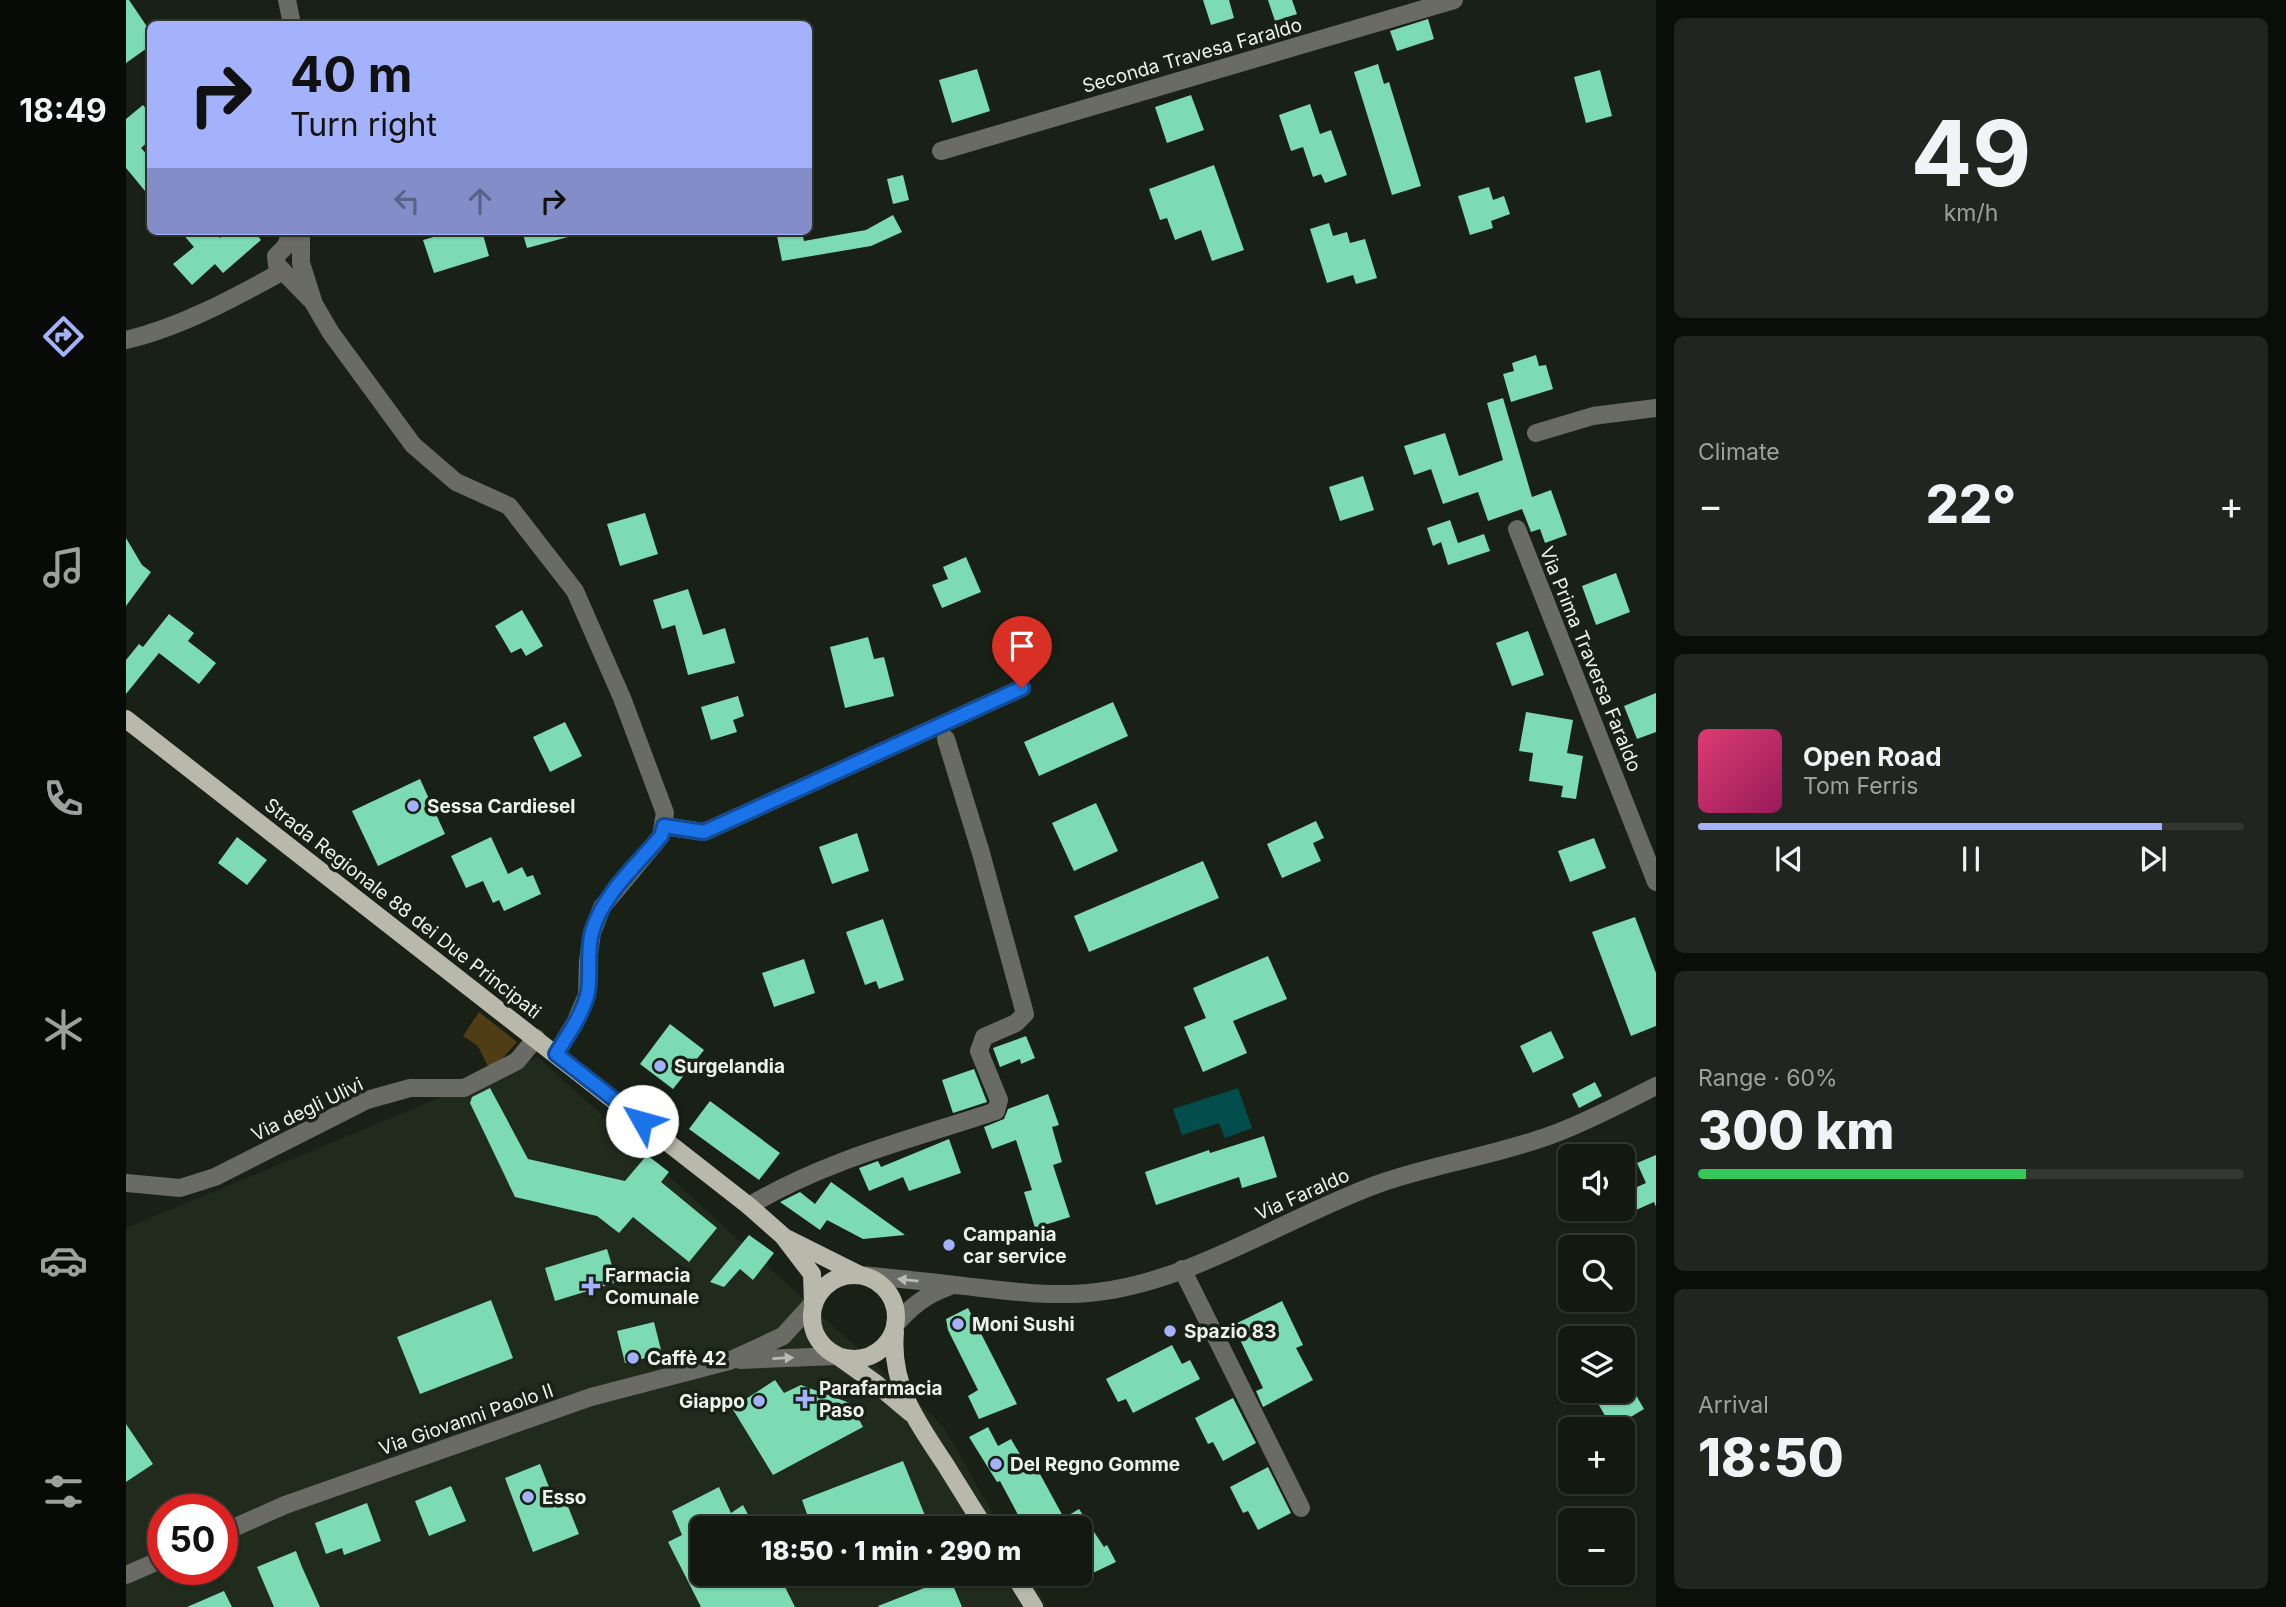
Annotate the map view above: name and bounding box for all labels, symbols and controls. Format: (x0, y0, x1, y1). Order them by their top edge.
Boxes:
street label: Seconda Travesa Faraldo (1080, 13, 1305, 98)
text: 40 m (290, 45, 413, 104)
icon: right (175, 49, 266, 140)
text: 18:49 (19, 91, 107, 130)
text: 49 (1911, 98, 2031, 208)
text: Turn right (290, 105, 437, 144)
icon: left (388, 182, 426, 220)
icon: ahead (461, 182, 499, 220)
icon: right (534, 182, 572, 220)
text: km/h (1944, 199, 1998, 227)
icon: directions (39, 312, 88, 361)
text: Climate (1698, 438, 1780, 466)
text: 22° (1926, 473, 2016, 536)
text: − (1698, 482, 1723, 528)
text: + (2219, 482, 2244, 528)
icon: music (39, 543, 88, 592)
street label: Via Prima Traversa Faraldo (1535, 543, 1646, 775)
pin (992, 616, 1052, 688)
icon: arrive (1003, 627, 1041, 665)
text: Open Road (1803, 741, 1942, 772)
text: Tom Ferris (1803, 772, 1918, 800)
icon: phone (39, 774, 88, 823)
street label: Strada Regionale 88 dei Due Principati (260, 793, 546, 1024)
place label: Sessa Cardiesel (427, 795, 575, 818)
marker: Sessa Cardiesel (405, 798, 421, 814)
icon: previous (1770, 840, 1808, 878)
icon: pause (1952, 840, 1990, 878)
icon: next (2134, 840, 2172, 878)
icon: climate (39, 1005, 88, 1054)
place label: Surgelandia (674, 1055, 785, 1078)
marker: Surgelandia (652, 1058, 668, 1074)
text: Range · 60% (1698, 1064, 1838, 1092)
street label: Via degli Ulivi (248, 1073, 367, 1146)
position arrow (605, 1084, 679, 1158)
text: 300 km (1698, 1099, 1895, 1162)
map controls (1558, 1144, 1635, 1585)
button: sound (1558, 1144, 1635, 1221)
street label: Via Faraldo (1252, 1163, 1353, 1225)
place label: Campania car service (963, 1223, 1067, 1268)
button: search (1558, 1235, 1635, 1312)
icon: car (39, 1236, 88, 1285)
marker: Campania car service (941, 1237, 957, 1253)
place label: Farmacia Comunale (605, 1264, 699, 1309)
one-way arrow (897, 1274, 919, 1285)
marker: Farmacia Comunale (583, 1278, 599, 1294)
place label: Moni Sushi (972, 1313, 1075, 1336)
marker: Moni Sushi (950, 1316, 966, 1332)
place label: Spazio 83 (1184, 1320, 1276, 1343)
marker: Spazio 83 (1162, 1323, 1178, 1339)
button: layers (1558, 1326, 1635, 1403)
place label: Caffè 42 (647, 1347, 727, 1370)
marker: Caffè 42 (625, 1350, 641, 1366)
one-way arrow (772, 1353, 794, 1364)
place label: Parafarmacia Paso (819, 1377, 942, 1422)
street label: Via Giovanni Paolo II (376, 1379, 556, 1460)
place label: Giappo (679, 1390, 745, 1413)
marker: Parafarmacia Paso (797, 1391, 813, 1407)
text: Arrival (1698, 1391, 1769, 1419)
marker: Giappo (751, 1393, 767, 1409)
button: + (1558, 1417, 1635, 1494)
text: 18:50 (1698, 1426, 1844, 1489)
place label: Del Regno Gomme (1010, 1453, 1180, 1476)
marker: Del Regno Gomme (988, 1456, 1004, 1472)
icon: filters (39, 1467, 88, 1516)
place label: Esso (542, 1486, 586, 1509)
marker: Esso (520, 1489, 536, 1505)
speed limit sign: 50 (147, 1494, 238, 1585)
button: − (1558, 1508, 1635, 1585)
text: 18:50 · 1 min · 290 m (761, 1535, 1021, 1566)

